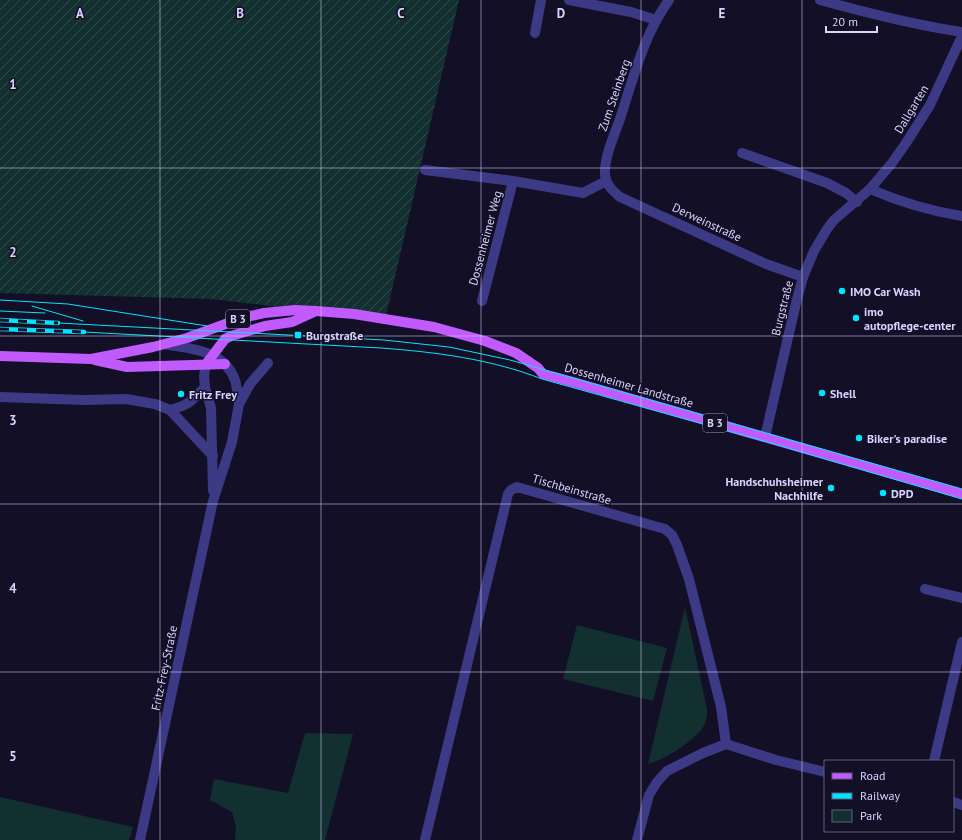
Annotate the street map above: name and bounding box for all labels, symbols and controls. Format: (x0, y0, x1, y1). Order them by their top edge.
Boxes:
text: A (76, 5, 84, 22)
text: B (236, 5, 244, 22)
text: C (397, 5, 405, 22)
text: D (557, 5, 565, 22)
text: E (719, 5, 726, 22)
scale bar (826, 8, 877, 34)
text: 20 m (832, 14, 858, 29)
street label: Zum Steinberg (595, 57, 633, 133)
text: 1 (9, 76, 17, 93)
street label: Dallgarten (891, 82, 931, 136)
street label: Dossenheimer Weg (465, 189, 505, 287)
street label: Derweinstraße (670, 199, 744, 245)
text: 2 (9, 244, 17, 261)
street label: Burgstraße (768, 279, 796, 337)
place label: IMO Car Wash (850, 284, 921, 299)
marker: IMO Car Wash (837, 286, 847, 296)
place label: imo autopflege-center (864, 304, 956, 333)
road number: B 3 (226, 310, 250, 328)
marker: imo autopflege-center (851, 313, 861, 323)
place label: Burgstraße (306, 328, 363, 343)
marker: Burgstraße (293, 330, 303, 340)
street label: Dossenheimer Landstraße (563, 359, 695, 411)
place label: Shell (830, 386, 857, 401)
place label: Fritz Frey (189, 387, 237, 402)
marker: Shell (817, 388, 827, 398)
marker: Fritz Frey (176, 389, 186, 399)
text: 3 (9, 412, 17, 429)
road number: B 3 (703, 414, 727, 432)
place label: Biker's paradise (867, 431, 947, 446)
marker: Biker's paradise (854, 433, 864, 443)
street label: Tischbeinstraße (531, 471, 613, 507)
place label: Handschuhsheimer Nachhilfe (726, 474, 824, 503)
marker: Handschuhsheimer Nachhilfe (826, 483, 836, 493)
place label: DPD (891, 486, 914, 501)
marker: DPD (878, 488, 888, 498)
text: 4 (9, 580, 17, 597)
street label: Fritz-Frey-Straße (148, 624, 180, 712)
text: 5 (9, 748, 17, 765)
legend (824, 760, 954, 832)
text: Road (860, 768, 885, 783)
text: Railway (860, 788, 900, 803)
text: Park (860, 808, 882, 823)

